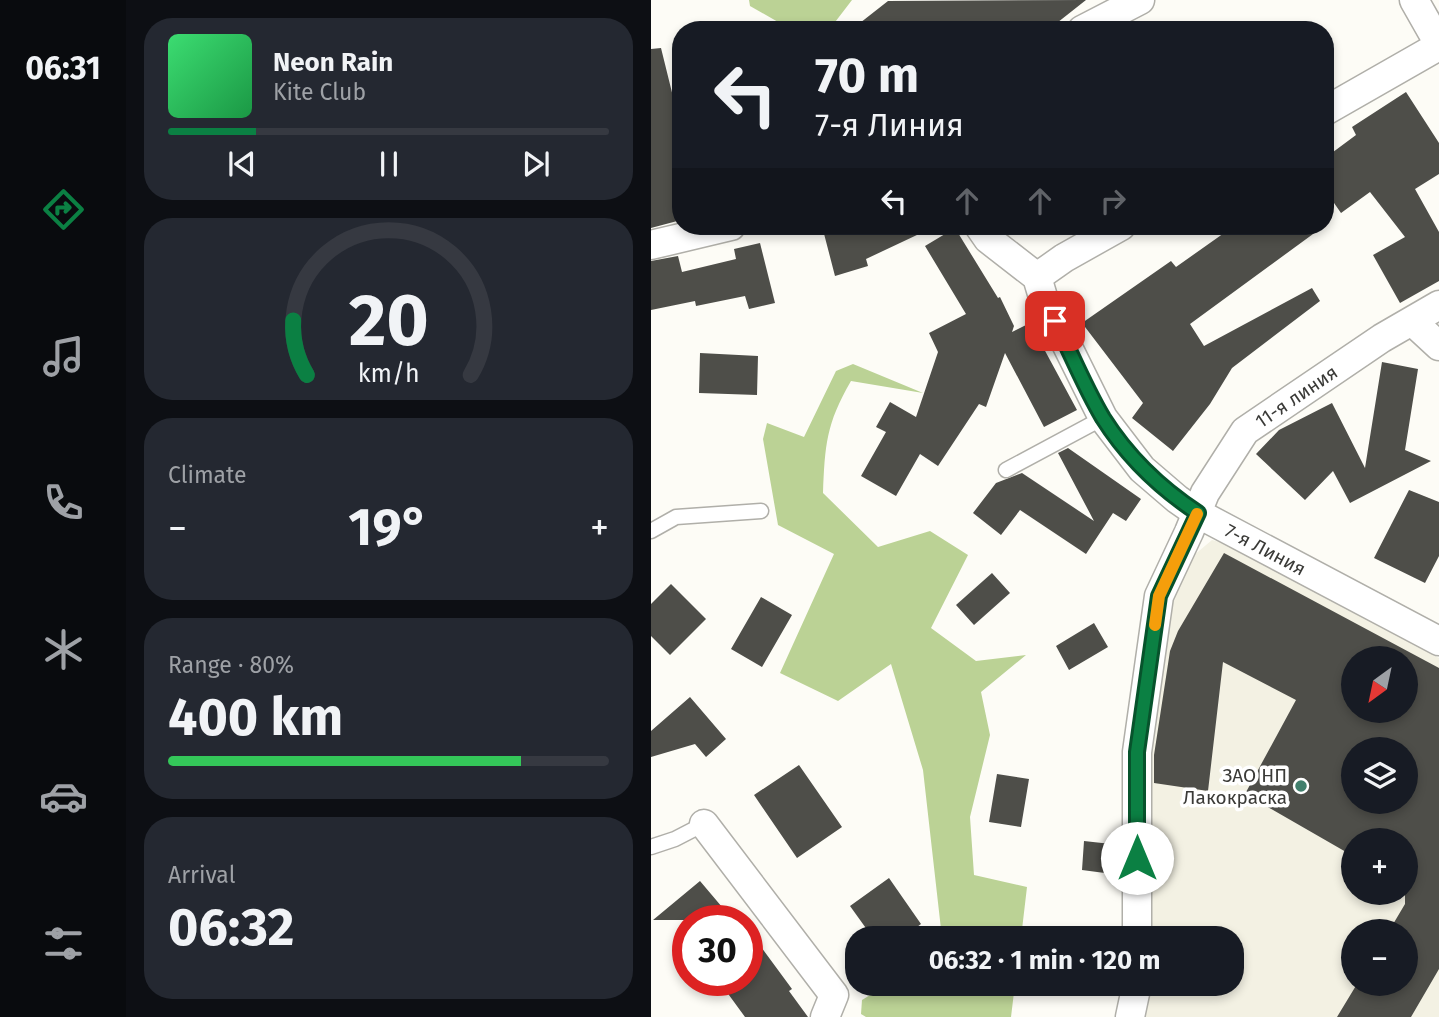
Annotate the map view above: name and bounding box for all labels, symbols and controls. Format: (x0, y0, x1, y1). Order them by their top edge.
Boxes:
text: 70 m (815, 46, 919, 105)
text: Neon Rain (273, 47, 393, 78)
text: 06:31 (25, 49, 101, 87)
icon: left (700, 49, 791, 140)
text: Kite Club (273, 78, 366, 106)
text: 7-я Линия (815, 106, 964, 144)
icon: previous (223, 145, 261, 183)
icon: pause (370, 145, 408, 183)
icon: next (517, 145, 555, 183)
icon: left (875, 182, 913, 220)
icon: ahead (948, 182, 986, 220)
icon: ahead (1021, 182, 1059, 220)
icon: right (1094, 182, 1132, 220)
icon: directions (39, 185, 88, 234)
text: 20 (348, 277, 429, 364)
pin (1025, 291, 1085, 351)
icon: arrive (1036, 302, 1074, 340)
icon: music (39, 332, 88, 381)
text: km/h (358, 359, 419, 389)
street label: 11-я линия (1251, 361, 1342, 433)
text: Climate (168, 461, 247, 489)
icon: phone (39, 478, 88, 527)
text: 19° (348, 496, 429, 559)
text: − (168, 505, 187, 551)
text: + (590, 505, 609, 551)
street label: 7-я Линия (1221, 519, 1310, 581)
icon: climate (39, 625, 88, 674)
north arrow (1341, 646, 1417, 723)
map controls (1341, 646, 1418, 996)
text: Range · 80% (168, 651, 294, 679)
text: 400 km (168, 686, 343, 749)
button: layers (1341, 737, 1418, 814)
place label: ЗАО НП Лакокраска (1183, 764, 1287, 809)
icon: car (39, 772, 88, 821)
marker: ЗАО НП Лакокраска (1293, 778, 1309, 794)
position arrow (1100, 821, 1174, 895)
button: + (1341, 828, 1418, 905)
text: Arrival (168, 861, 235, 889)
text: 06:32 (168, 896, 294, 959)
speed limit sign: 30 (672, 905, 763, 996)
icon: filters (39, 919, 88, 968)
button: − (1341, 919, 1418, 996)
text: 06:32 · 1 min · 120 m (929, 945, 1160, 976)

